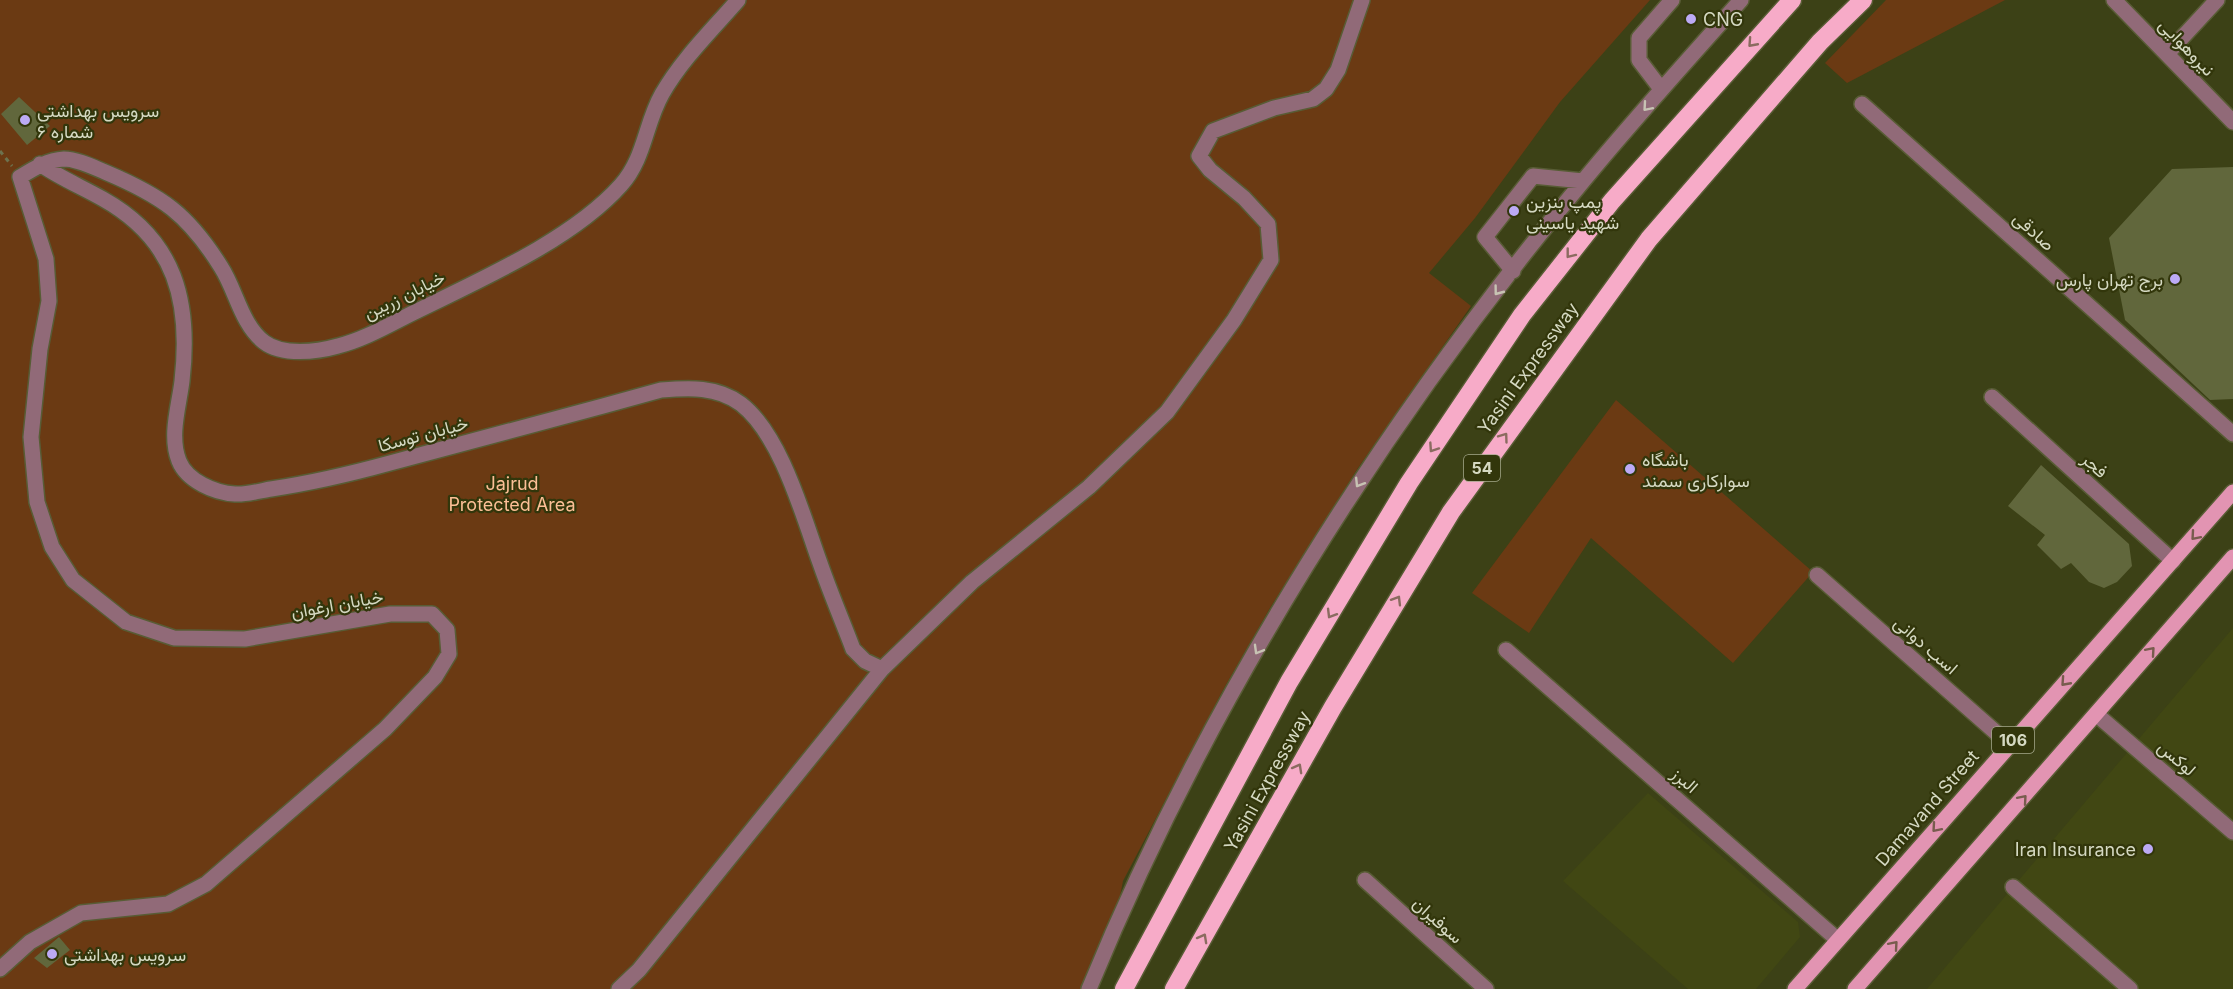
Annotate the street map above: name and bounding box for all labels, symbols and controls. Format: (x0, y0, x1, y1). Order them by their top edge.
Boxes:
place label: CNG (1703, 9, 1743, 30)
marker: CNG (1684, 12, 1698, 26)
street label: نیروهوایی (2154, 14, 2219, 81)
one-way arrow (1748, 36, 1759, 47)
place label: سرویس بهداشتی شماره ۶ (37, 100, 159, 143)
one-way arrow (1643, 100, 1654, 111)
marker: سرویس بهداشتی شماره ۶ (18, 113, 32, 127)
place label: پمپ بنزین شهید یاسینی (1526, 191, 1619, 234)
marker: پمپ بنزین شهید یاسینی (1507, 204, 1521, 218)
street label: صادقی (2008, 207, 2059, 256)
one-way arrow (1566, 248, 1577, 259)
street label: خیابان زربین (360, 266, 448, 325)
place label: برج تهران پارس (2056, 269, 2163, 292)
marker: برج تهران پارس (2168, 272, 2182, 286)
one-way arrow (1494, 284, 1505, 295)
street label: Yasini Expressway (1473, 298, 1583, 438)
street label: خیابان توسکا (376, 412, 471, 457)
one-way arrow (1497, 433, 1508, 444)
one-way arrow (1429, 441, 1440, 452)
street label: فجر (2076, 447, 2112, 483)
place label: باشگاه سوارکاری سمند (1642, 449, 1750, 492)
road number: 54 (1464, 455, 1500, 481)
marker: باشگاه سوارکاری سمند (1623, 462, 1637, 476)
park label: Jajrud Protected Area (448, 473, 576, 515)
one-way arrow (1354, 477, 1366, 487)
one-way arrow (2191, 529, 2202, 540)
street label: خیابان ارغوان (289, 586, 385, 623)
one-way arrow (1390, 596, 1402, 606)
one-way arrow (1326, 608, 1338, 618)
street label: اسب دوانی (1889, 612, 1962, 679)
one-way arrow (1253, 643, 1265, 654)
one-way arrow (2144, 648, 2155, 658)
one-way arrow (2061, 675, 2072, 686)
street label: Yasini Expressway (1220, 707, 1314, 855)
road number: 106 (1992, 727, 2034, 753)
street label: لوکس (2153, 736, 2200, 781)
street label: Damavand Street (1871, 746, 1983, 870)
street label: البرز (1666, 762, 1703, 798)
one-way arrow (1291, 764, 1302, 774)
one-way arrow (2015, 794, 2026, 805)
one-way arrow (1932, 821, 1943, 832)
place label: Iran Insurance (2015, 839, 2136, 860)
marker: Iran Insurance (2141, 842, 2155, 856)
street label: سوفیران (1408, 892, 1467, 949)
one-way arrow (1195, 934, 1207, 944)
one-way arrow (1887, 941, 1898, 952)
place label: سرویس بهداشتی (64, 944, 186, 966)
marker: سرویس بهداشتی (45, 947, 59, 961)

